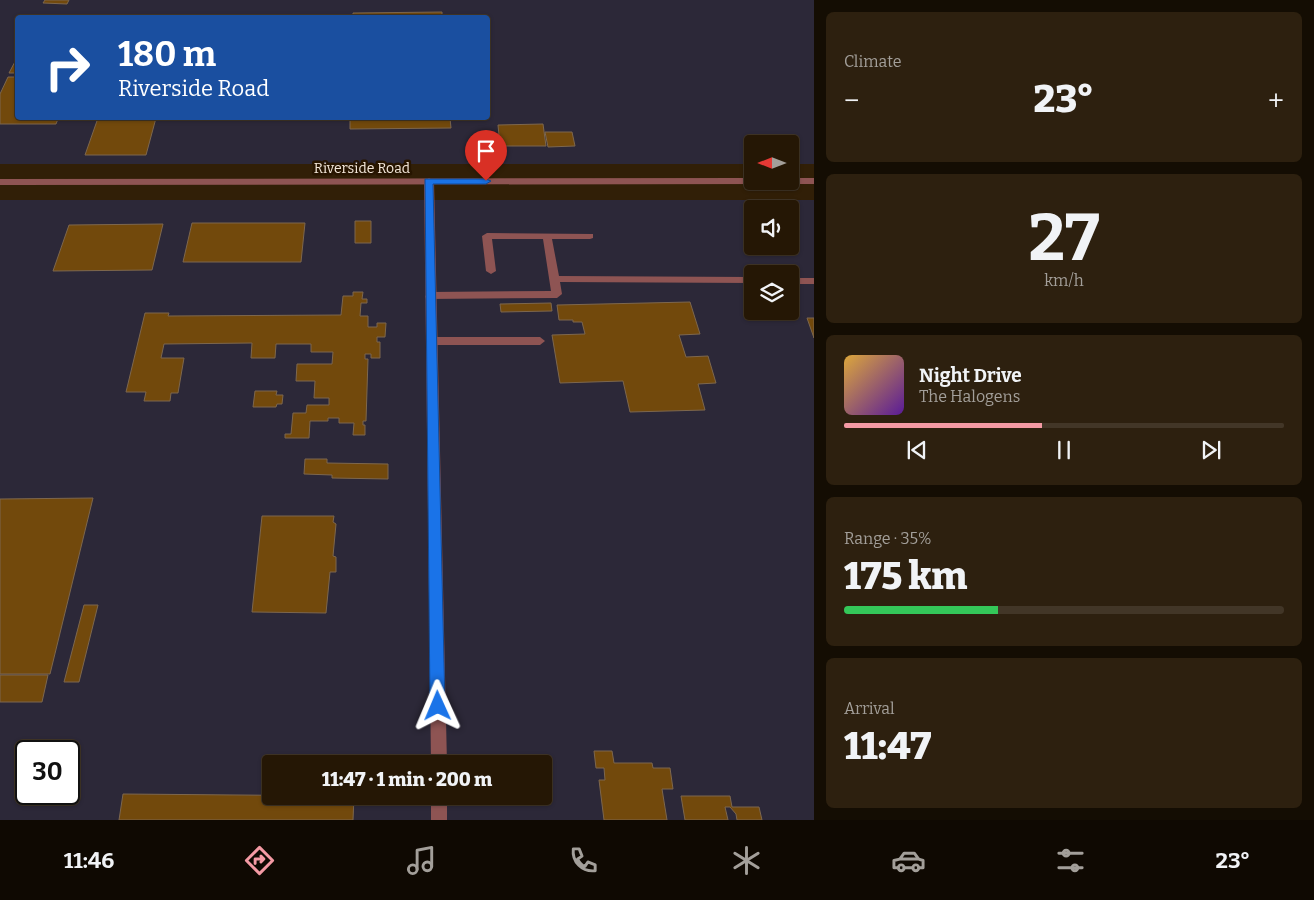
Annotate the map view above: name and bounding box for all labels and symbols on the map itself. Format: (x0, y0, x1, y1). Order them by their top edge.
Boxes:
pin (465, 130, 507, 181)
north arrow (744, 135, 799, 190)
street label: Riverside Road (314, 160, 410, 177)
position arrow (411, 679, 463, 731)
speed limit sign: 30 (15, 740, 80, 805)

